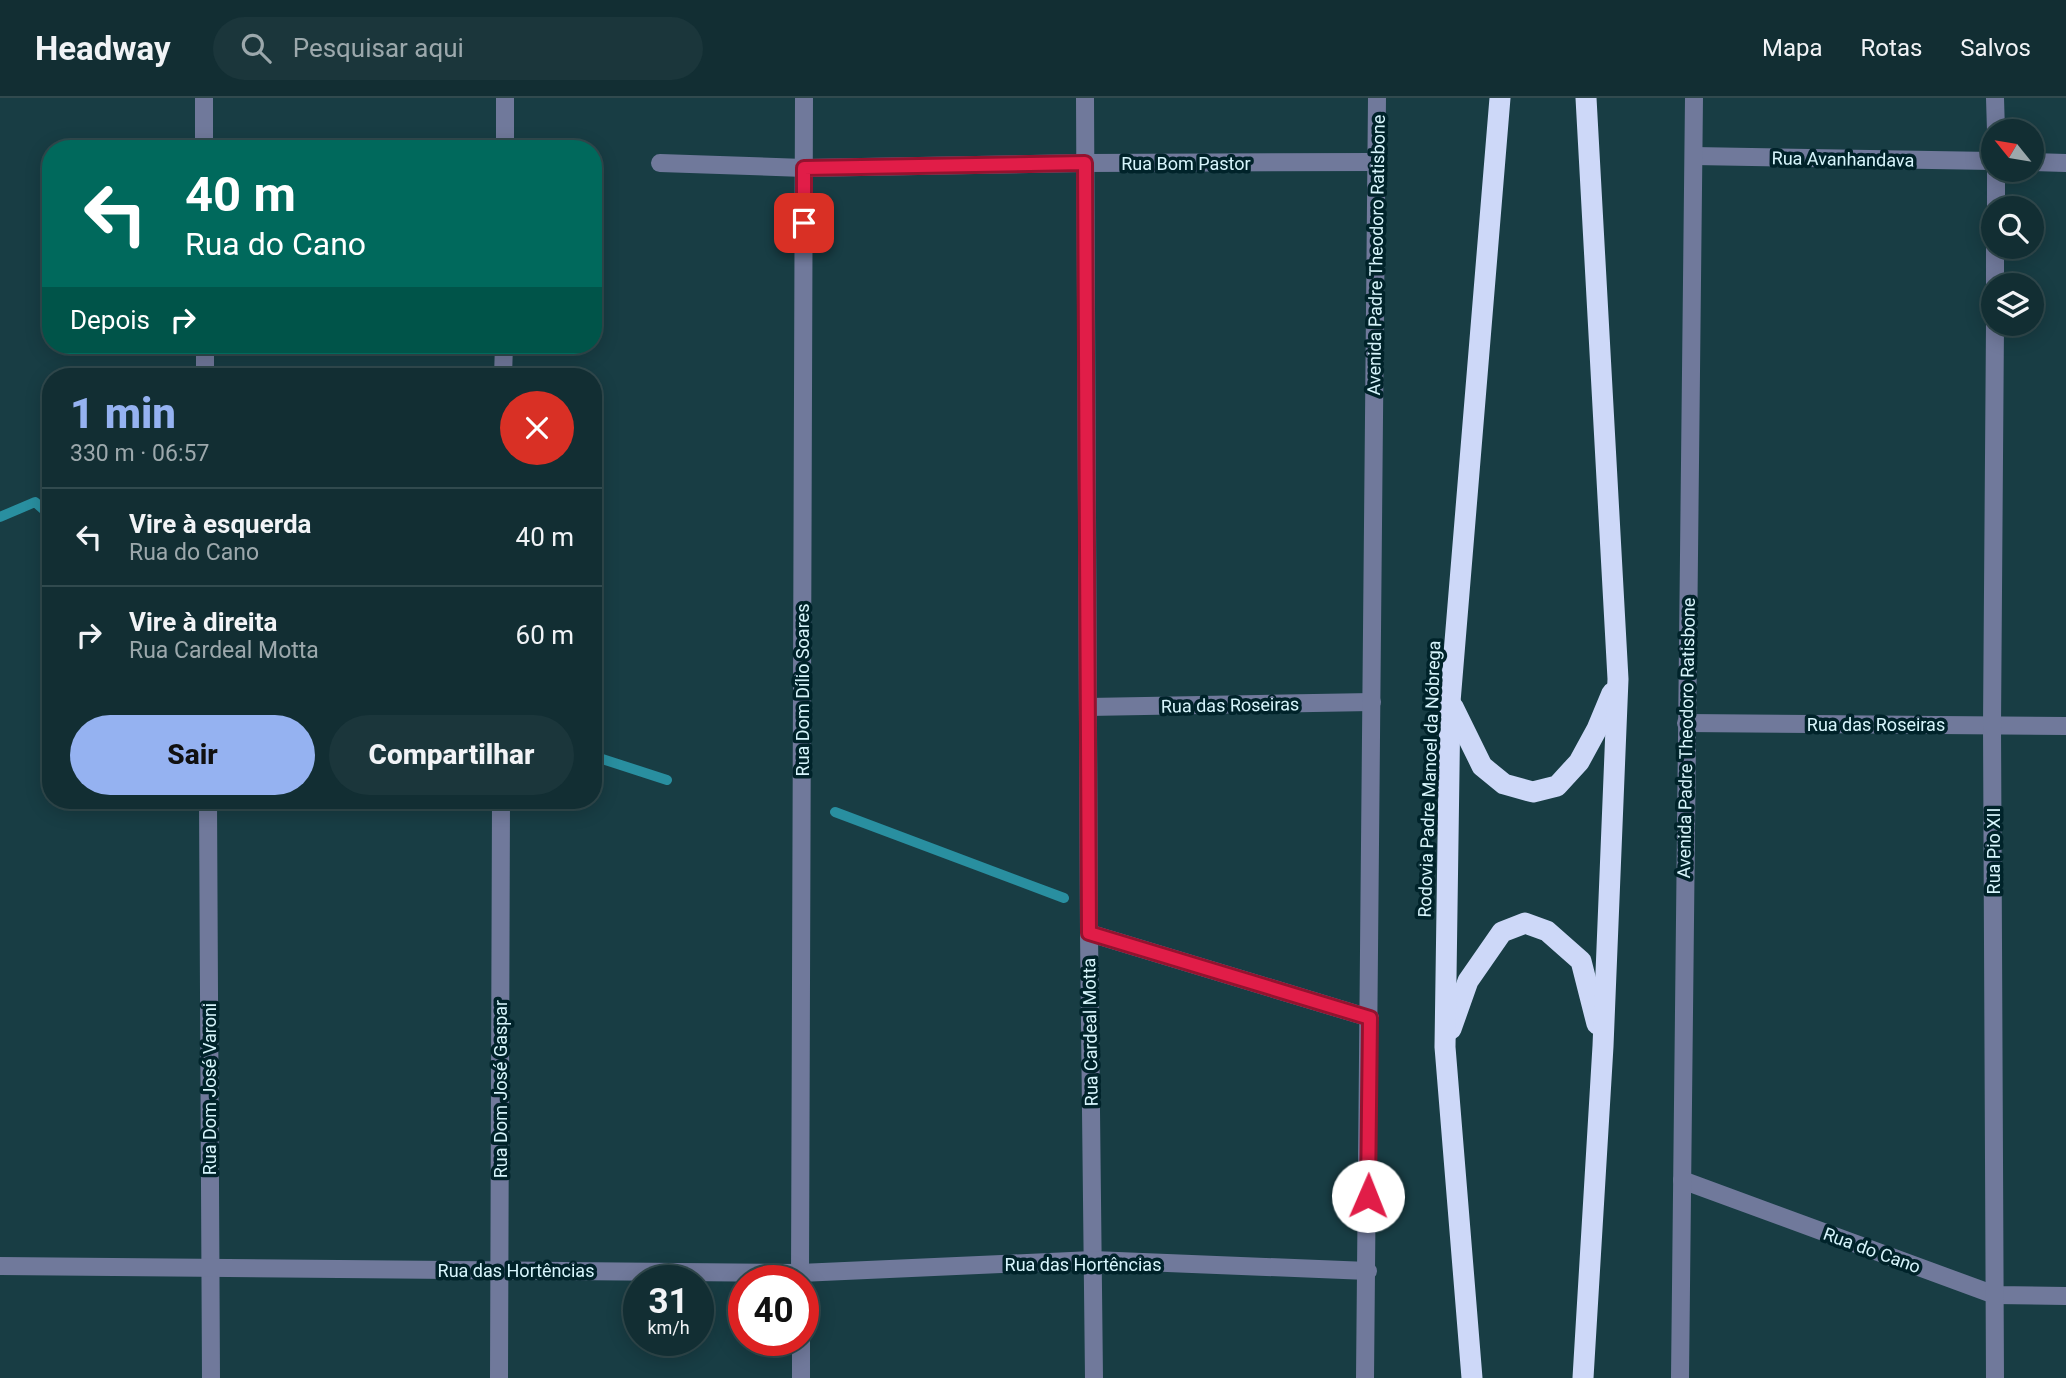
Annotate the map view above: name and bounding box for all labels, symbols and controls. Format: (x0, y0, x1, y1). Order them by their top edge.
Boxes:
search box (213, 17, 703, 80)
text: Headway (35, 29, 171, 68)
icon: search (237, 29, 275, 67)
text: Pesquisar aqui (293, 33, 464, 63)
text: Mapa (1762, 34, 1823, 62)
text: Rotas (1861, 34, 1922, 62)
text: Salvos (1960, 34, 2031, 62)
street label: Avenida Padre Theodoro Ratisbone (1363, 114, 1389, 396)
north arrow (1981, 119, 2044, 182)
map controls (1981, 119, 2044, 336)
street label: Rua Avanhandava (1771, 147, 1915, 171)
street label: Rua Bom Pastor (1121, 153, 1251, 174)
text: 40 m (185, 166, 296, 223)
icon: left (70, 168, 161, 259)
pin (774, 193, 834, 253)
button: search (1981, 196, 2044, 259)
icon: arrive (785, 204, 823, 242)
text: Rua do Cano (185, 225, 366, 263)
button: layers (1981, 273, 2044, 336)
icon: right (164, 301, 202, 339)
text: Depois (70, 305, 150, 335)
text: 1 min (70, 389, 176, 438)
button: close (500, 391, 574, 465)
text: 330 m · 06:57 (70, 440, 209, 467)
text: Vire à esquerda (129, 509, 312, 539)
icon: left (70, 518, 108, 556)
text: 40 m (516, 522, 574, 552)
text: Rua do Cano (129, 539, 259, 566)
street label: Avenida Padre Theodoro Ratisbone (1673, 597, 1699, 879)
street label: Rua Dom Dílio Soares (792, 604, 813, 776)
text: Vire à direita (129, 607, 277, 637)
icon: right (70, 616, 108, 654)
text: 60 m (516, 620, 574, 650)
text: Rua Cardeal Motta (129, 637, 319, 664)
street label: Rodovia Padre Manoel da Nóbrega (1414, 640, 1444, 918)
street label: Rua das Roseiras (1161, 693, 1299, 717)
street label: Rua das Roseiras (1807, 714, 1945, 735)
button: Sair (70, 715, 315, 795)
button: Compartilhar (329, 715, 574, 795)
street label: Rua Pio XII (1983, 808, 2004, 894)
street label: Rua Cardeal Motta (1078, 958, 1102, 1106)
street label: Rua Dom José Gaspar (490, 1000, 511, 1178)
street label: Rua Dom José Varoni (199, 1003, 220, 1175)
position arrow (1331, 1159, 1405, 1233)
street label: Rua do Cano (1821, 1223, 1923, 1277)
street label: Rua das Hortências (1005, 1254, 1161, 1275)
street label: Rua das Hortências (438, 1260, 594, 1281)
speed limit sign: 40 (728, 1265, 819, 1356)
text: 31 (648, 1281, 689, 1322)
text: km/h (647, 1317, 690, 1338)

